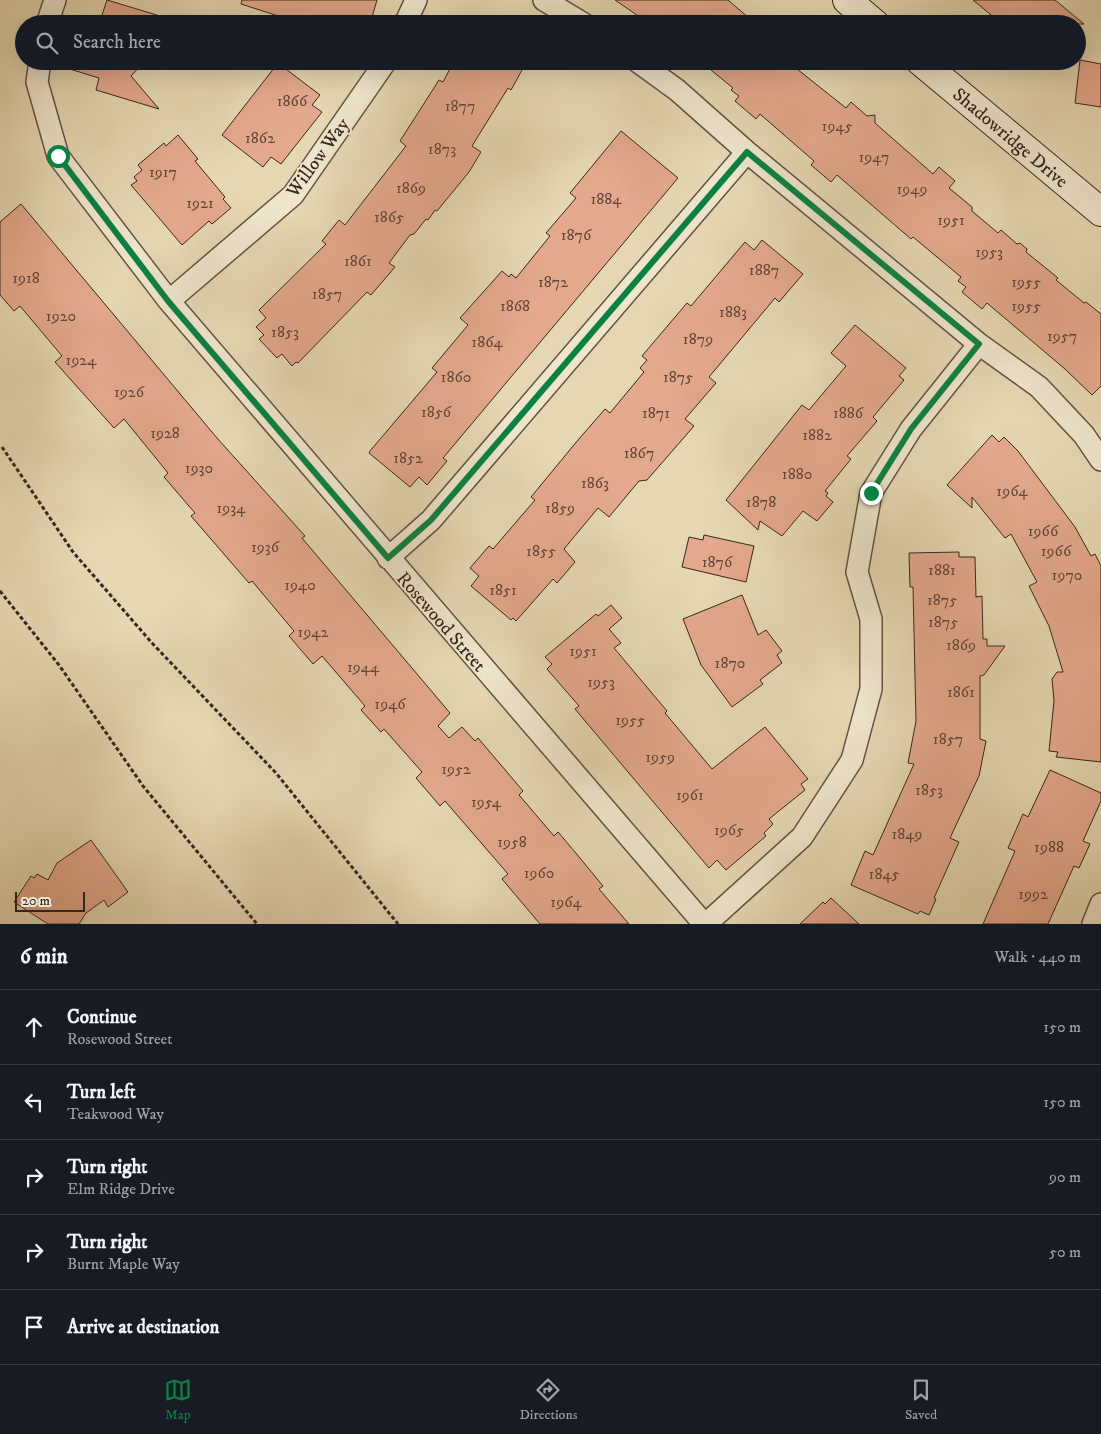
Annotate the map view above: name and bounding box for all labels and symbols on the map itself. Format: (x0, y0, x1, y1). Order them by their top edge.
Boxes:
street label: Shadowridge Drive (948, 83, 1073, 193)
house number: 1866 (277, 91, 308, 111)
house number: 1877 (445, 96, 475, 116)
street label: Willow Way (281, 113, 355, 203)
house number: 1945 (822, 116, 852, 136)
house number: 1862 (245, 128, 275, 148)
house number: 1873 (428, 139, 456, 159)
route start (47, 145, 70, 168)
house number: 1947 (859, 147, 889, 167)
house number: 1917 (149, 162, 177, 182)
house number: 1869 (396, 178, 426, 198)
house number: 1949 (896, 179, 928, 199)
house number: 1884 (590, 189, 622, 209)
house number: 1921 (186, 193, 214, 213)
house number: 1865 (374, 207, 404, 227)
house number: 1951 (937, 210, 965, 230)
house number: 1876 (561, 225, 592, 245)
house number: 1953 (975, 242, 1003, 262)
house number: 1861 (344, 251, 372, 271)
house number: 1887 (749, 260, 779, 280)
house number: 1918 (12, 268, 40, 288)
house number: 1872 (538, 272, 568, 292)
house number: 1955 (1011, 272, 1041, 292)
house number: 1857 (312, 284, 342, 304)
house number: 1868 (500, 296, 530, 316)
house number: 1955 (1011, 296, 1041, 316)
house number: 1883 (719, 302, 747, 322)
house number: 1920 (46, 306, 76, 326)
house number: 1853 (271, 322, 299, 342)
house number: 1957 (1047, 326, 1077, 346)
house number: 1879 (683, 329, 713, 349)
house number: 1864 (471, 332, 504, 352)
house number: 1924 (66, 350, 97, 370)
house number: 1860 (441, 367, 471, 387)
house number: 1875 (663, 367, 693, 387)
house number: 1926 (114, 382, 145, 402)
house number: 1856 (421, 402, 452, 422)
house number: 1871 (642, 403, 670, 423)
house number: 1886 (833, 403, 864, 423)
house number: 1928 (150, 423, 180, 443)
house number: 1882 (802, 425, 832, 445)
house number: 1867 (624, 443, 654, 463)
house number: 1852 (393, 448, 423, 468)
house number: 1930 (185, 458, 213, 478)
house number: 1880 (782, 464, 812, 484)
house number: 1863 (581, 473, 609, 493)
house number: 1964 (996, 481, 1028, 501)
route end (860, 482, 883, 505)
house number: 1878 (746, 492, 776, 512)
house number: 1934 (217, 498, 246, 518)
house number: 1859 (545, 498, 575, 518)
house number: 1966 (1028, 521, 1059, 541)
house number: 1936 (251, 537, 280, 557)
house number: 1855 (526, 541, 556, 561)
house number: 1966 (1041, 541, 1072, 561)
house number: 1876 (702, 552, 733, 572)
house number: 1881 (928, 560, 956, 580)
house number: 1970 (1052, 565, 1082, 585)
street label: Rosewood Street (391, 567, 491, 677)
house number: 1940 (284, 575, 316, 595)
house number: 1851 (489, 580, 517, 600)
house number: 1875 (927, 590, 957, 610)
house number: 1875 (928, 612, 958, 632)
house number: 1942 (298, 622, 329, 642)
house number: 1869 (946, 635, 976, 655)
house number: 1951 (569, 641, 597, 661)
house number: 1870 (715, 653, 745, 673)
house number: 1944 (347, 657, 380, 677)
house number: 1953 (587, 672, 615, 692)
house number: 1861 (947, 682, 975, 702)
house number: 1946 (374, 694, 406, 714)
house number: 1955 (615, 710, 645, 730)
house number: 1857 (933, 729, 963, 749)
house number: 1959 (645, 747, 675, 767)
house number: 1952 (441, 759, 471, 779)
house number: 1853 (915, 780, 943, 800)
house number: 1961 (676, 785, 704, 805)
house number: 1954 (471, 792, 502, 812)
house number: 1965 (714, 820, 744, 840)
house number: 1849 (891, 824, 923, 844)
house number: 1958 (497, 832, 527, 852)
house number: 1988 (1034, 837, 1064, 857)
house number: 1960 (524, 863, 554, 883)
house number: 1845 (869, 864, 900, 884)
house number: 1992 (1018, 884, 1048, 904)
scale bar (15, 889, 85, 912)
house number: 1964 (550, 892, 582, 912)

